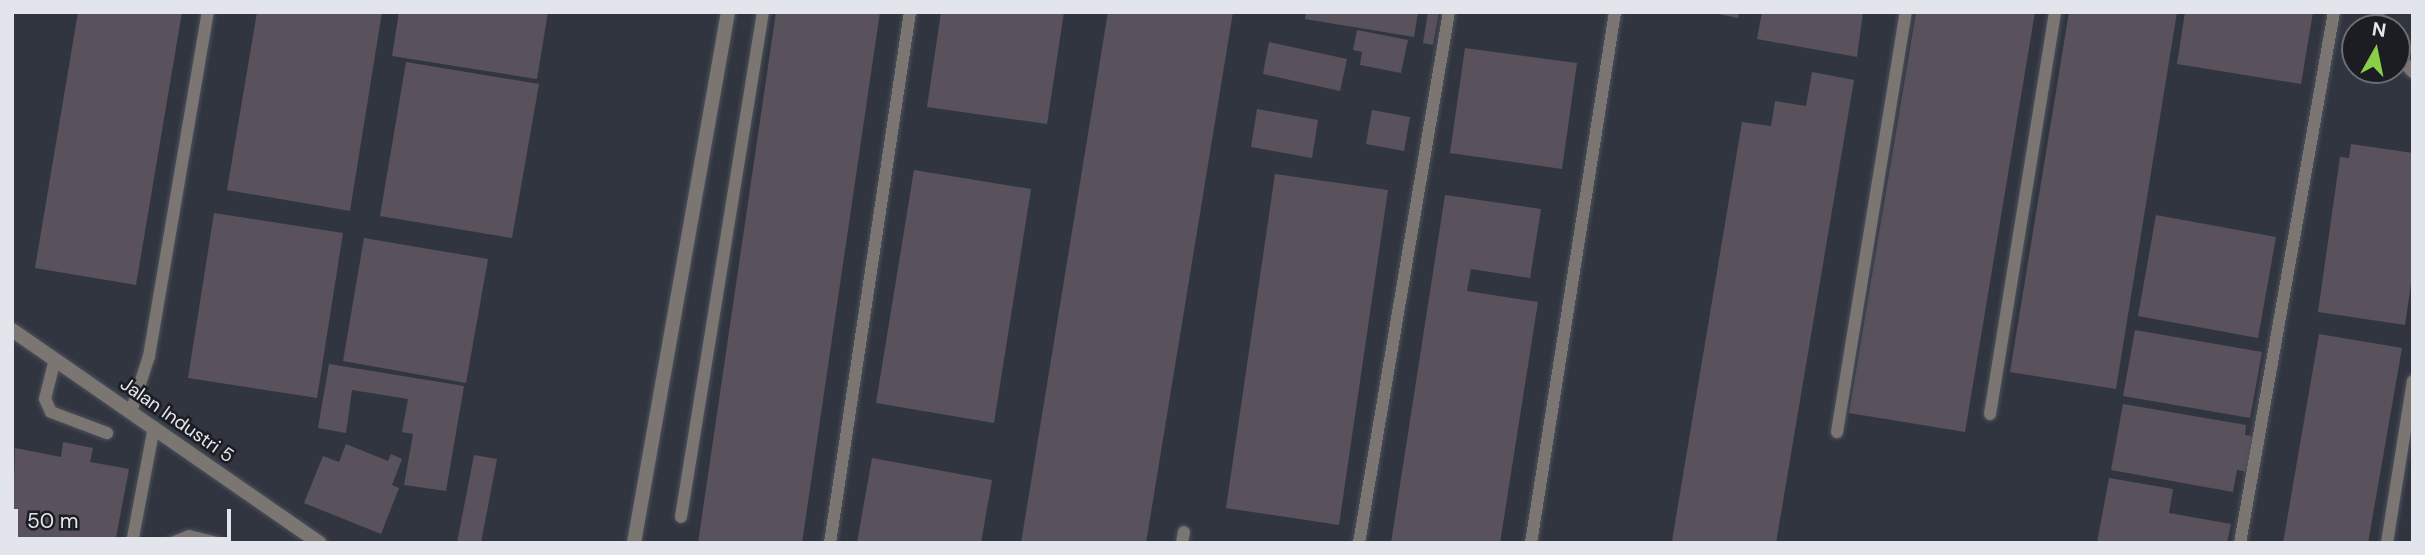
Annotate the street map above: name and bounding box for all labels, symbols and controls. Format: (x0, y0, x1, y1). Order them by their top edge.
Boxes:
north arrow (2341, 14, 2411, 84)
text: N (2370, 16, 2388, 43)
street label: Jalan Industri 5 (116, 372, 238, 468)
scale bar (18, 496, 234, 540)
text: 50 m (27, 507, 78, 535)

